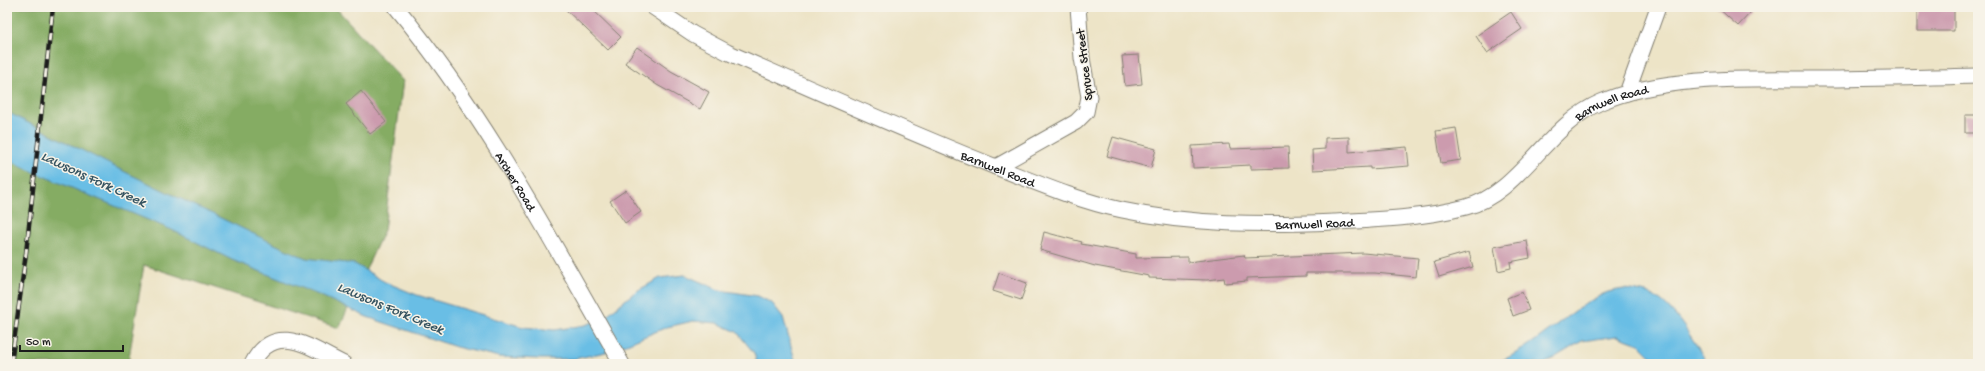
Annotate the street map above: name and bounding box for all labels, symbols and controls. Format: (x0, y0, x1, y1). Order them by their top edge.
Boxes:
street label: Spruce Street (1073, 26, 1097, 101)
street label: Barnwell Road (1572, 83, 1651, 126)
street label: Barnwell Road (957, 148, 1038, 192)
water label: Lawsons Fork Creek (38, 149, 150, 213)
street label: Archer Road (491, 150, 539, 216)
street label: Barnwell Road (1274, 216, 1356, 234)
water label: Lawsons Fork Creek (334, 279, 447, 340)
scale bar (20, 327, 123, 353)
text: 50 m (26, 336, 51, 350)

